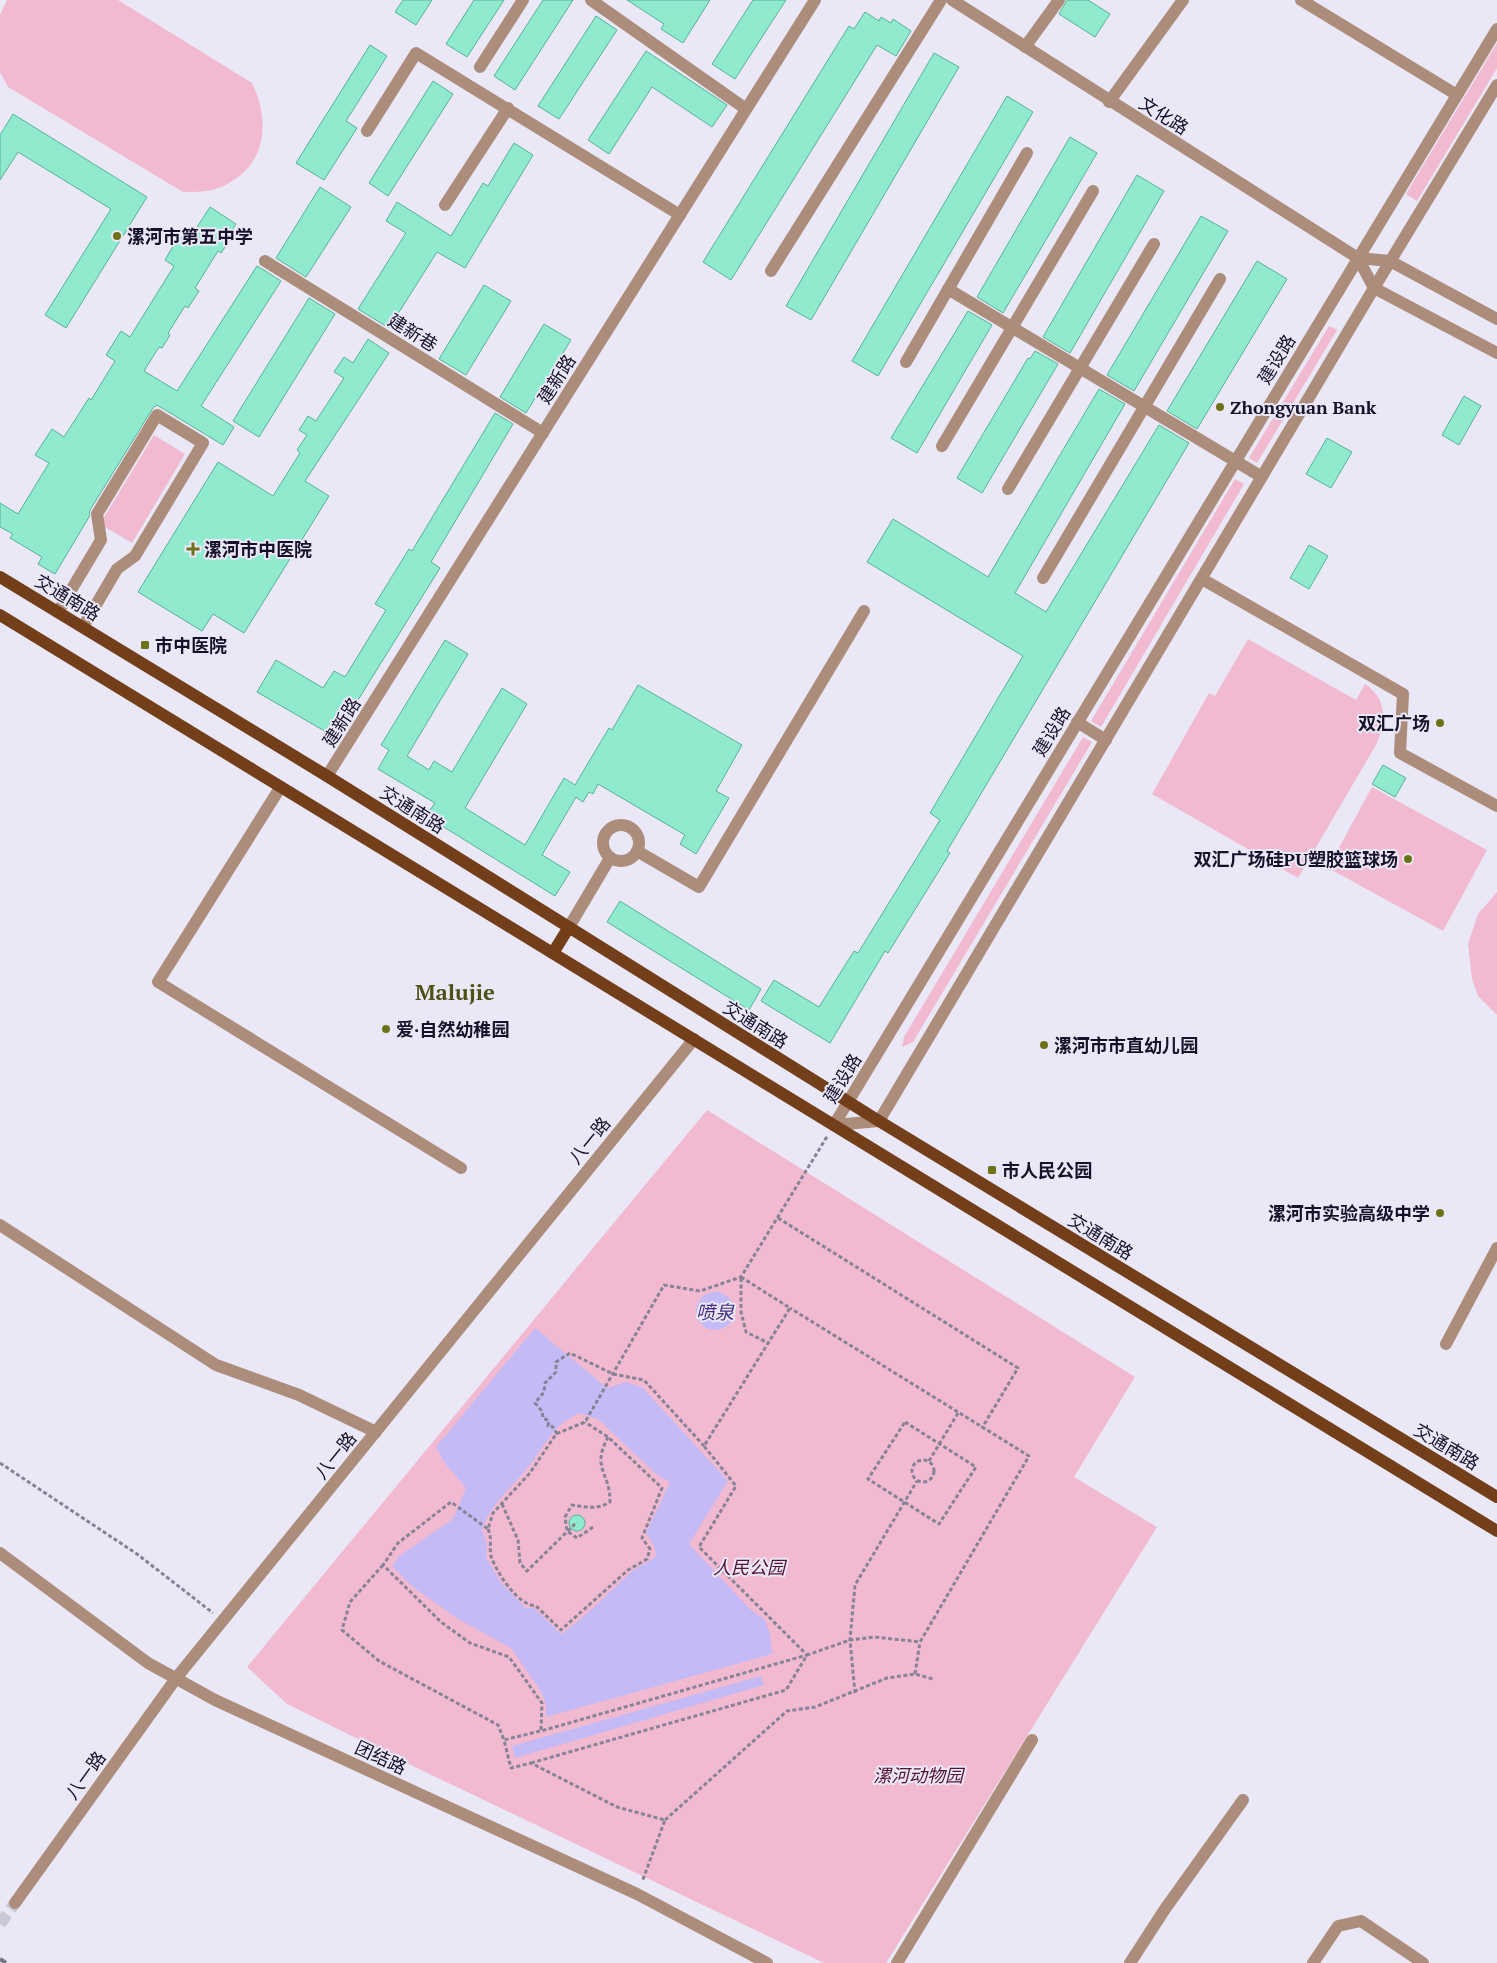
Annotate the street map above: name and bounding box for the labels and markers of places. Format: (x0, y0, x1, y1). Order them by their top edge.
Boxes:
place label: 漯河市第五中学 (127, 224, 253, 248)
marker: 漯河市第五中学 (111, 230, 123, 242)
place label: Zhongyuan Bank (1230, 395, 1377, 419)
marker: Zhongyuan Bank (1214, 401, 1226, 413)
place label: 漯河市中医院 (204, 537, 312, 561)
marker: 漯河市中医院 (186, 542, 200, 556)
place label: 市中医院 (155, 633, 227, 657)
marker: 市中医院 (139, 639, 151, 651)
place label: 双汇广场 (1358, 711, 1430, 735)
marker: 双汇广场 (1434, 717, 1446, 729)
place label: 双汇广场硅PU塑胶篮球场 (1194, 847, 1398, 871)
marker: 双汇广场硅PU塑胶篮球场 (1402, 853, 1414, 865)
place label: 爱·自然幼稚园 (396, 1017, 509, 1041)
marker: 爱·自然幼稚园 (380, 1023, 392, 1035)
place label: 漯河市市直幼儿园 (1054, 1033, 1198, 1057)
marker: 漯河市市直幼儿园 (1038, 1039, 1050, 1051)
place label: 市人民公园 (1002, 1158, 1092, 1182)
marker: 市人民公园 (986, 1164, 998, 1176)
place label: 漯河市实验高级中学 (1268, 1201, 1430, 1225)
marker: 漯河市实验高级中学 (1434, 1207, 1446, 1219)

